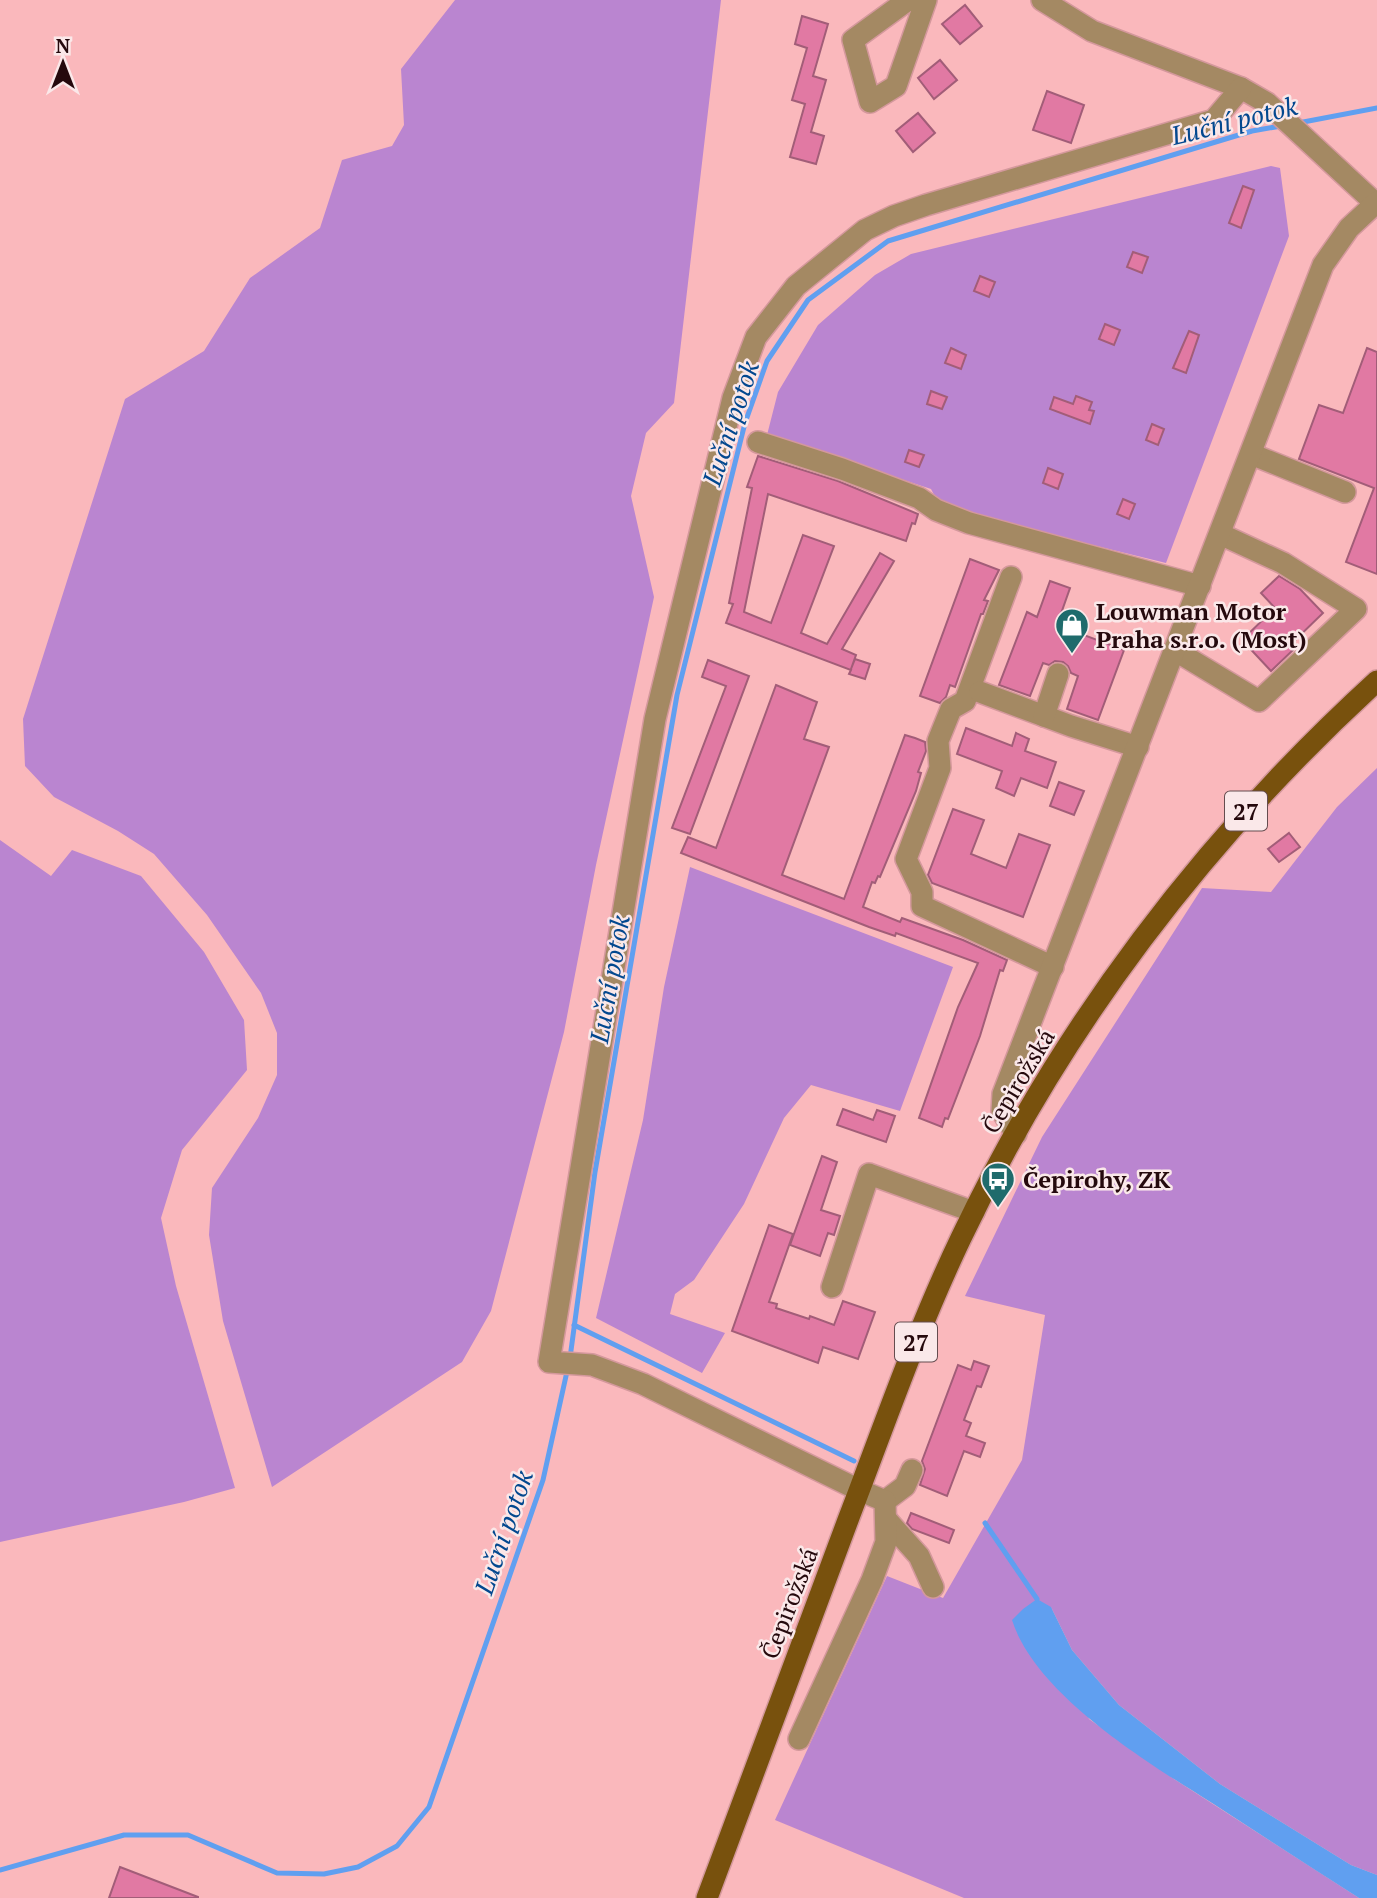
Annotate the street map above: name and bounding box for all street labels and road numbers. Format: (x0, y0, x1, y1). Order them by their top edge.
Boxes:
road number: 27 (1225, 792, 1267, 831)
street label: Čepirožská (974, 1023, 1062, 1139)
road number: 27 (895, 1322, 937, 1362)
street label: Čepirožská (753, 1543, 825, 1663)

